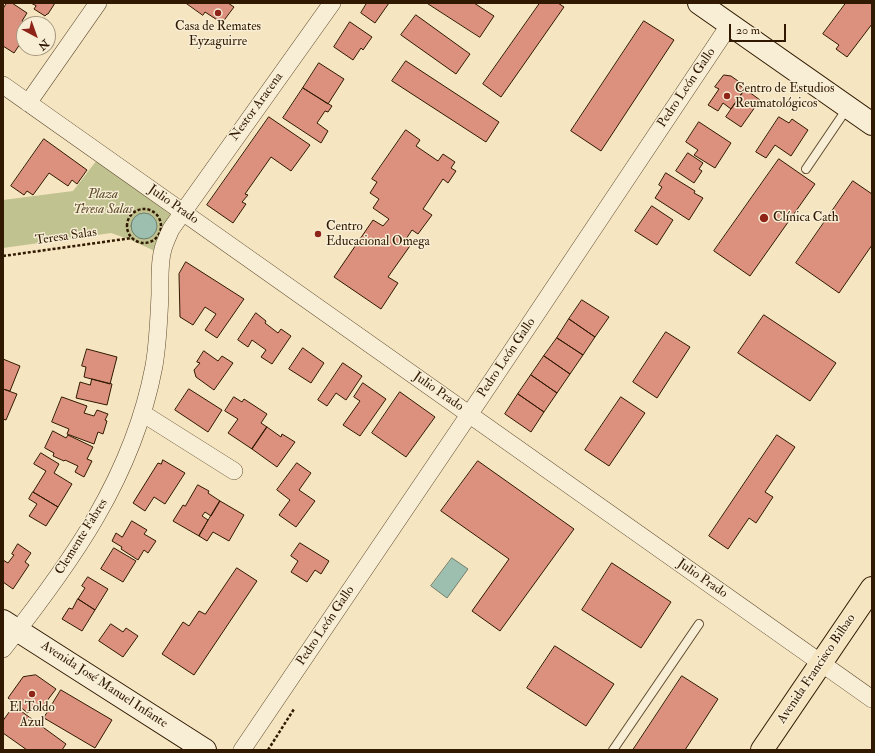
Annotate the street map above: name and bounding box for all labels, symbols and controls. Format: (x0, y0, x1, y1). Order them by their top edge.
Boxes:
marker: Casa de Remates Eyzaguirre (213, 8, 223, 18)
north arrow (16, 16, 56, 56)
scale bar (731, 16, 788, 42)
place label: Casa de Remates Eyzaguirre (175, 19, 261, 50)
text: 20 m (736, 23, 760, 38)
text: N (36, 37, 52, 53)
street label: Pedro León Gallo (655, 45, 719, 131)
street label: Nestor Aracena (227, 70, 287, 144)
place label: Centro de Estudios Reumatológicos (735, 81, 834, 112)
marker: Centro de Estudios Reumatológicos (722, 91, 732, 101)
street label: Julio Prado (145, 182, 201, 228)
park label: Plaza Teresa Salas (74, 187, 132, 218)
place label: Clínica Cath (773, 210, 839, 226)
marker: Clínica Cath (758, 212, 770, 224)
place label: Centro Educacional Omega (326, 219, 430, 250)
street label: Teresa Salas (34, 225, 98, 249)
marker: Centro Educacional Omega (313, 229, 323, 239)
street label: Pedro León Gallo (475, 315, 539, 401)
street label: Julio Prado (410, 369, 466, 415)
street label: Clemente Fabres (52, 496, 112, 578)
street label: Julio Prado (674, 556, 730, 602)
street label: Pedro León Gallo (294, 583, 358, 669)
street label: Avenida Francisco Bilbao (775, 611, 859, 727)
street label: Avenida José Manuel Infante (38, 638, 170, 732)
marker: El Toldo Azul (27, 689, 37, 699)
place label: El Toldo Azul (9, 700, 55, 731)

